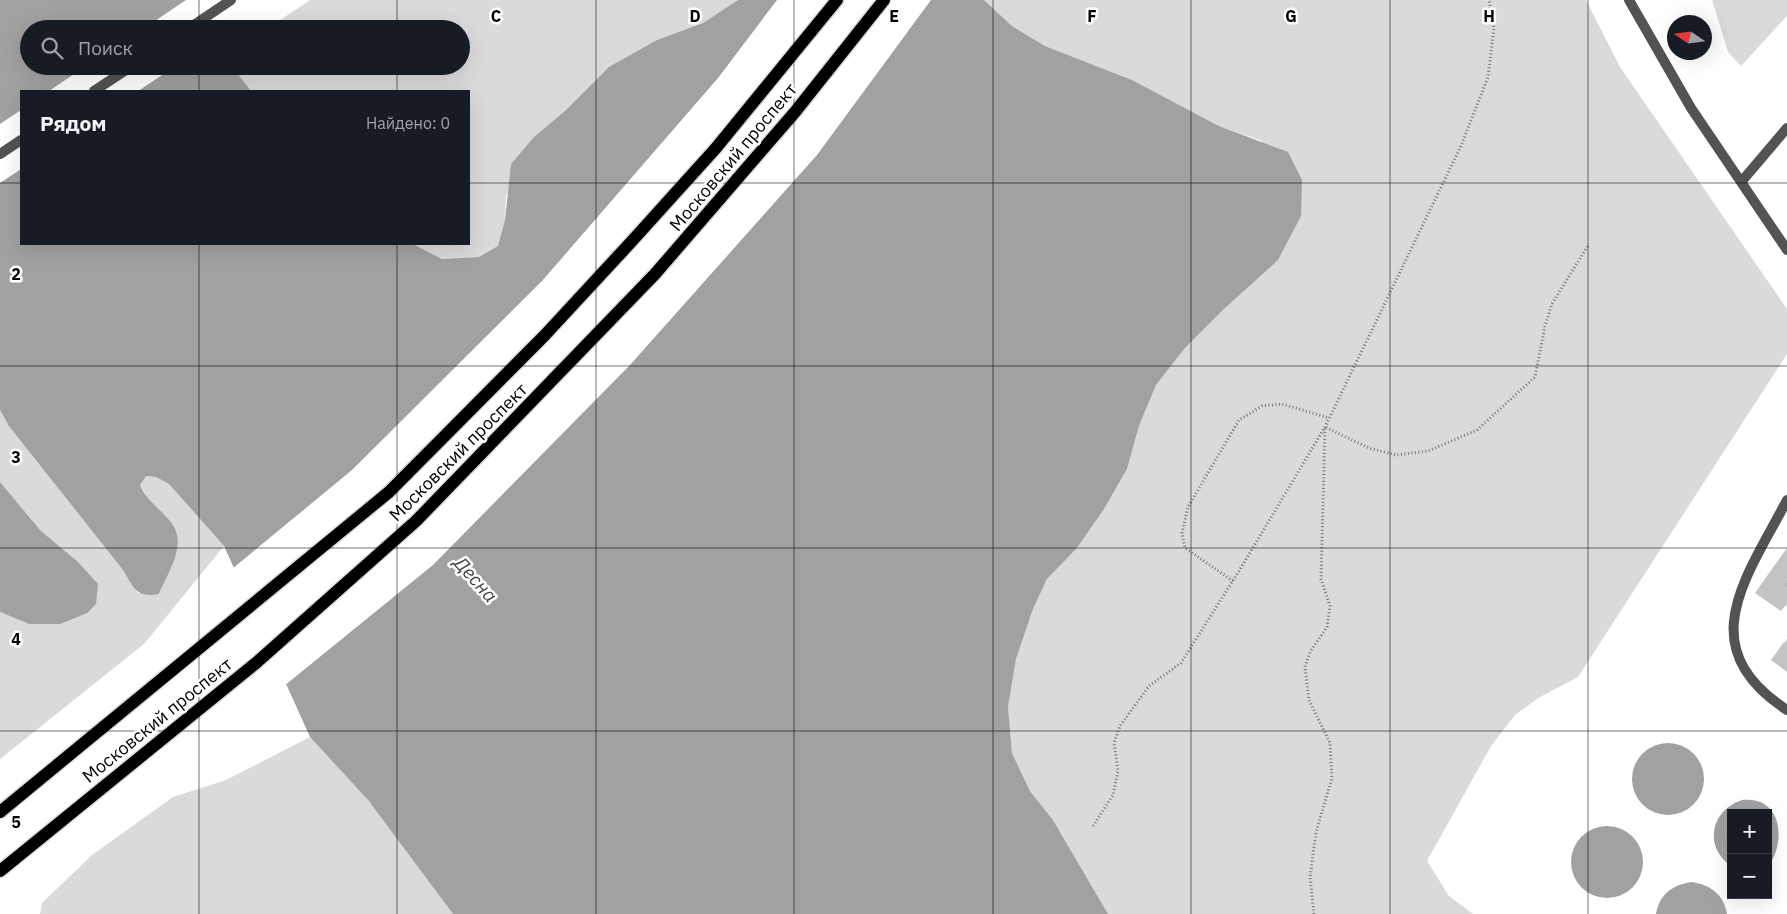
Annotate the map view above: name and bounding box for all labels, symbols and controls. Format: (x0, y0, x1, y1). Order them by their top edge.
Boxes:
text: C (491, 6, 501, 26)
text: D (689, 6, 701, 26)
text: E (889, 6, 899, 26)
text: F (1087, 6, 1097, 26)
text: G (1285, 6, 1297, 26)
text: H (1483, 6, 1495, 26)
north arrow (1667, 15, 1712, 60)
search box (20, 20, 470, 75)
icon: search (38, 34, 66, 62)
text: Поиск (78, 36, 133, 60)
street label: Московский проспект (664, 78, 802, 236)
text: Рядом (40, 109, 107, 137)
text: Найдено: 0 (366, 113, 450, 133)
text: 2 (11, 264, 21, 284)
street label: Московский проспект (384, 378, 532, 526)
text: 3 (11, 447, 21, 467)
water label: Десна (448, 550, 503, 607)
text: 4 (11, 629, 21, 649)
street label: Московский проспект (77, 652, 237, 788)
map controls (1727, 809, 1772, 899)
button: + (1727, 809, 1772, 854)
text: 5 (11, 812, 21, 832)
button: − (1727, 854, 1772, 899)

